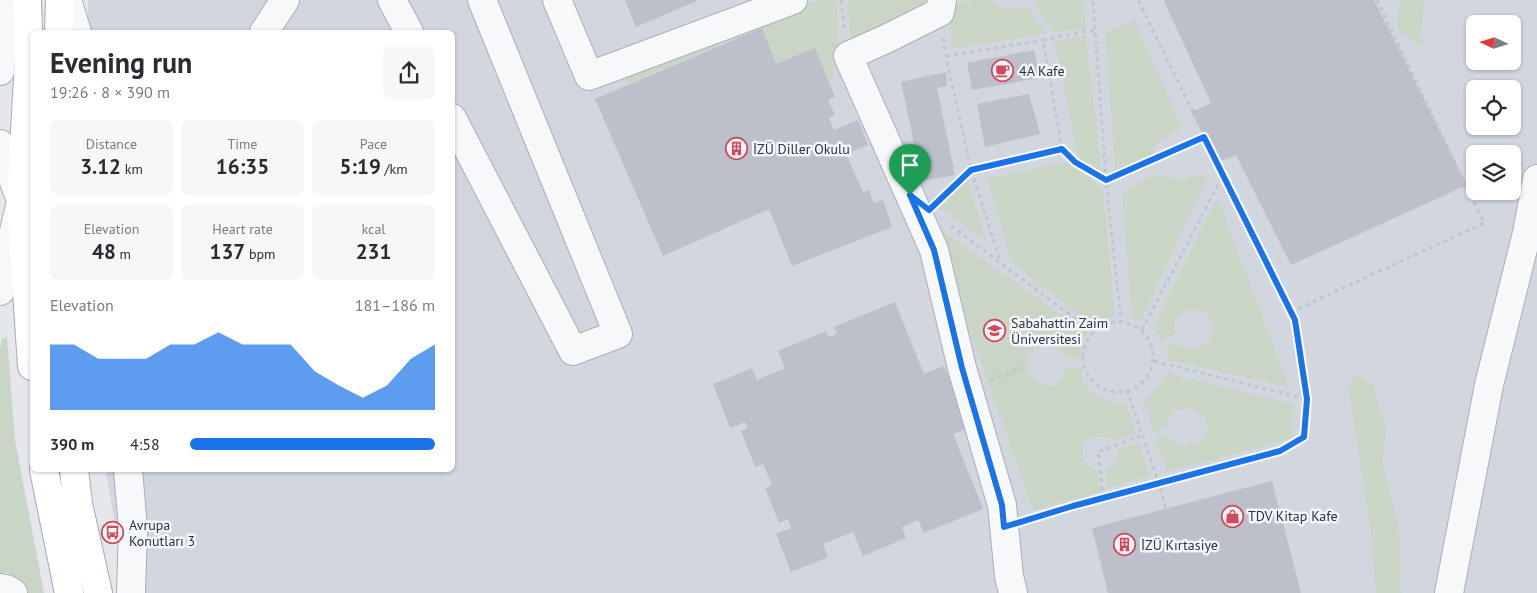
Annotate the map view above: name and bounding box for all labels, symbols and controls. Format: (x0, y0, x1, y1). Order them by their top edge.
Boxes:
north arrow (1466, 15, 1521, 70)
map controls (1466, 15, 1521, 200)
text: Evening run (50, 44, 192, 81)
button: share (383, 47, 435, 99)
cafe icon: 4A Kafe (991, 59, 1015, 83)
place label: 4A Kafe (1019, 62, 1065, 80)
button: locate (1466, 80, 1521, 135)
text: 19:26 · 8 × 390 m (50, 82, 170, 102)
text: Distance (86, 135, 137, 153)
text: Time (227, 135, 258, 153)
text: Pace (360, 135, 387, 153)
building icon: İZÜ Diller Okulu (725, 137, 749, 161)
place label: İZÜ Diller Okulu (753, 140, 850, 158)
pin (889, 144, 931, 195)
button: layers (1466, 145, 1521, 200)
icon: arrive (896, 151, 924, 179)
text: 3.12 (80, 153, 121, 180)
text: 16:35 (216, 153, 269, 180)
text: 5:19 (339, 153, 381, 180)
text: km (121, 160, 143, 178)
text: /km (381, 160, 408, 178)
text: Elevation (84, 220, 139, 238)
text: Heart rate (212, 220, 273, 238)
text: kcal (362, 220, 385, 238)
text: 48 (92, 238, 116, 265)
text: 137 (210, 238, 245, 265)
text: 231 (356, 238, 391, 265)
text: m (116, 245, 131, 263)
text: bpm (245, 245, 275, 263)
text: Elevation (50, 295, 114, 315)
text: 181–186 m (355, 295, 435, 315)
place label: Sabahattin Zaim Üniversitesi (1011, 314, 1108, 348)
school or university icon: Sabahattin Zaim Üniversitesi (983, 319, 1007, 343)
text: 390 m (50, 434, 94, 454)
text: 4:58 (130, 434, 160, 454)
shop icon: TDV Kitap Kafe (1220, 504, 1244, 528)
place label: TDV Kitap Kafe (1248, 507, 1338, 525)
place label: Avrupa Konutları 3 (129, 516, 195, 550)
bus stop icon: Avrupa Konutları 3 (101, 521, 125, 545)
building icon: İZÜ Kırtasiye (1113, 533, 1137, 557)
place label: İZÜ Kırtasiye (1141, 536, 1218, 554)

